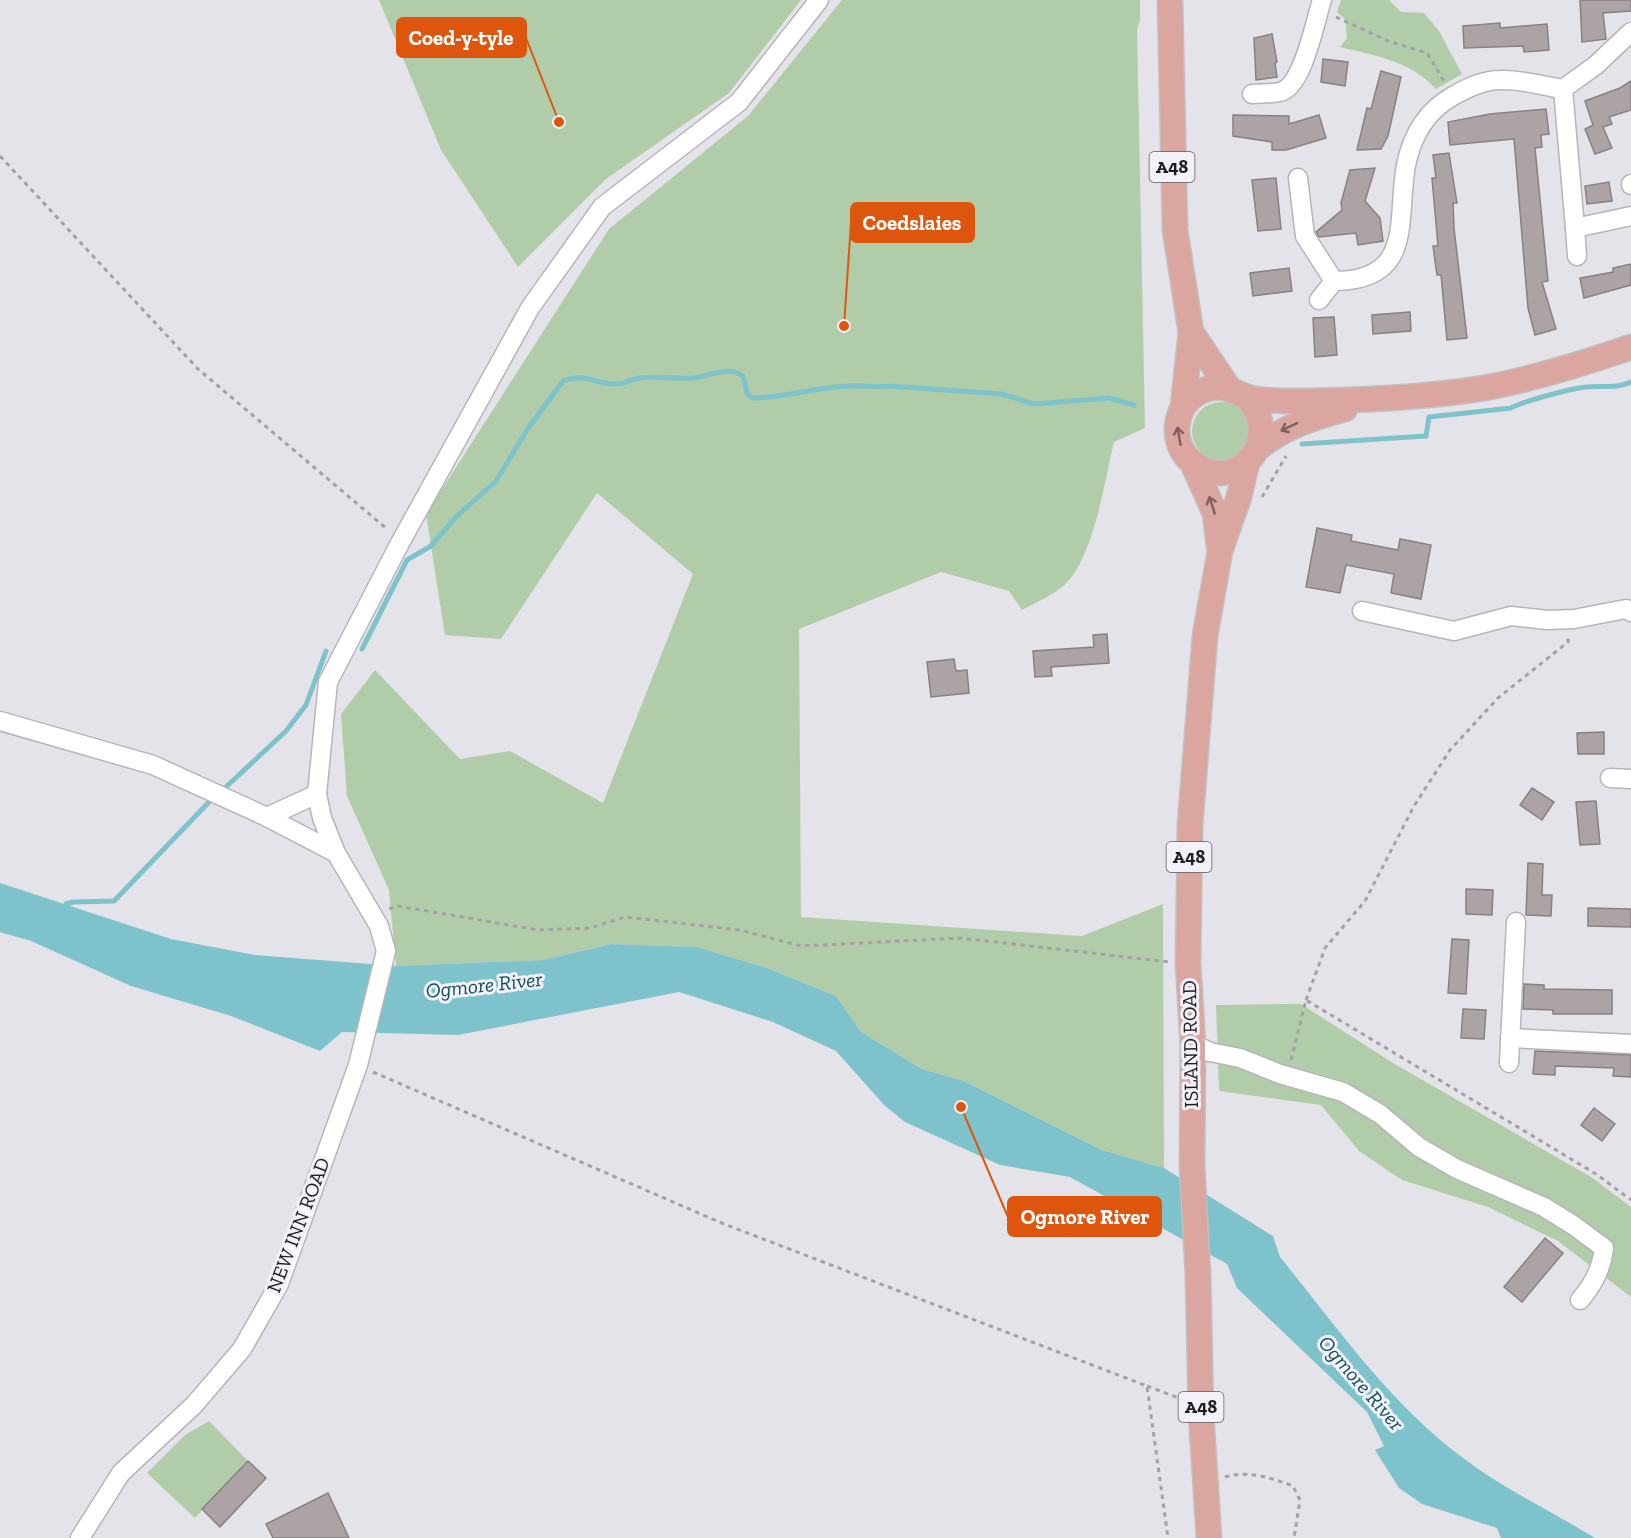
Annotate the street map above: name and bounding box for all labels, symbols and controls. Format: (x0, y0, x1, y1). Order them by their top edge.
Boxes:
callout: Coed-y-tyle (397, 18, 526, 57)
text: Coed-y-tyle (409, 25, 514, 50)
road number: A48 (1150, 152, 1194, 182)
callout: Coedslaies (851, 203, 974, 242)
text: Coedslaies (863, 210, 962, 235)
one-way arrow (1281, 421, 1299, 433)
one-way arrow (1173, 427, 1184, 446)
one-way arrow (1206, 496, 1217, 515)
road number: A48 (1166, 842, 1212, 872)
water label: Ogmore River (424, 966, 544, 1003)
street label: ISLAND ROAD (1177, 980, 1203, 1108)
street label: NEW INN ROAD (261, 1154, 335, 1296)
callout: Ogmore River (1008, 1197, 1161, 1236)
text: Ogmore River (1020, 1204, 1150, 1229)
water label: Ogmore River (1313, 1330, 1410, 1436)
road number: A48 (1178, 1392, 1224, 1422)

